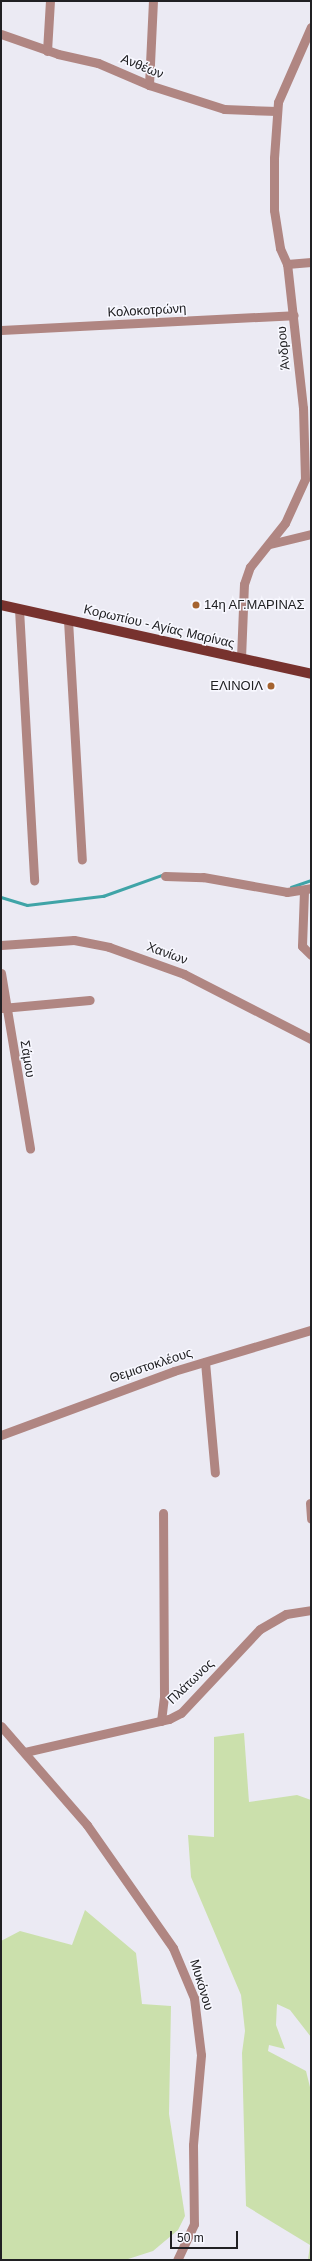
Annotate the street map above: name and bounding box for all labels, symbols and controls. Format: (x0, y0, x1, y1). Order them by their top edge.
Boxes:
street label: Ανθέων (118, 51, 166, 83)
street label: Κολοκοτρώνη (107, 301, 187, 321)
street label: Άνδρου (274, 325, 294, 371)
place label: 14η ΑΓ.ΜΑΡΙΝΑΣ (204, 597, 305, 613)
marker: 14η ΑΓ.ΜΑΡΙΝΑΣ (191, 600, 201, 610)
street label: Κορωπίου - Αγίας Μαρίνας (82, 602, 236, 652)
place label: ΕΛΙΝΟΙΛ (210, 678, 263, 694)
marker: ΕΛΙΝΟΙΛ (266, 681, 276, 691)
street label: Χανίων (144, 939, 190, 969)
street label: Σάμου (16, 1039, 38, 1079)
street label: Θεμιστοκλέους (108, 1345, 194, 1387)
street label: Πλάτωνος (165, 1656, 217, 1708)
street label: Μυκόνου (186, 1958, 216, 2012)
scale bar (172, 2223, 240, 2249)
text: 50 m (177, 2231, 204, 2245)

